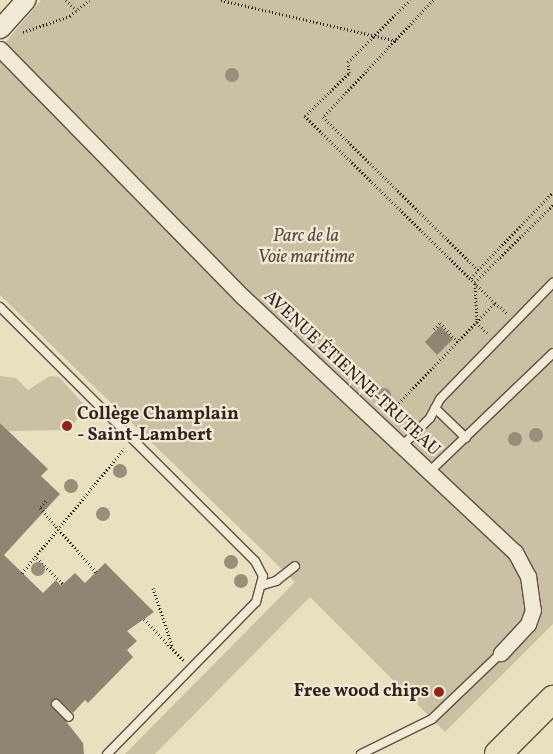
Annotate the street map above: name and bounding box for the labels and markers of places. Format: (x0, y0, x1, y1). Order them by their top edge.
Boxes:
place label: Collège Champlain - Saint-Lambert (77, 405, 239, 448)
marker: Collège Champlain - Saint-Lambert (61, 420, 73, 432)
place label: Free wood chips (294, 681, 429, 703)
marker: Free wood chips (433, 686, 445, 698)

